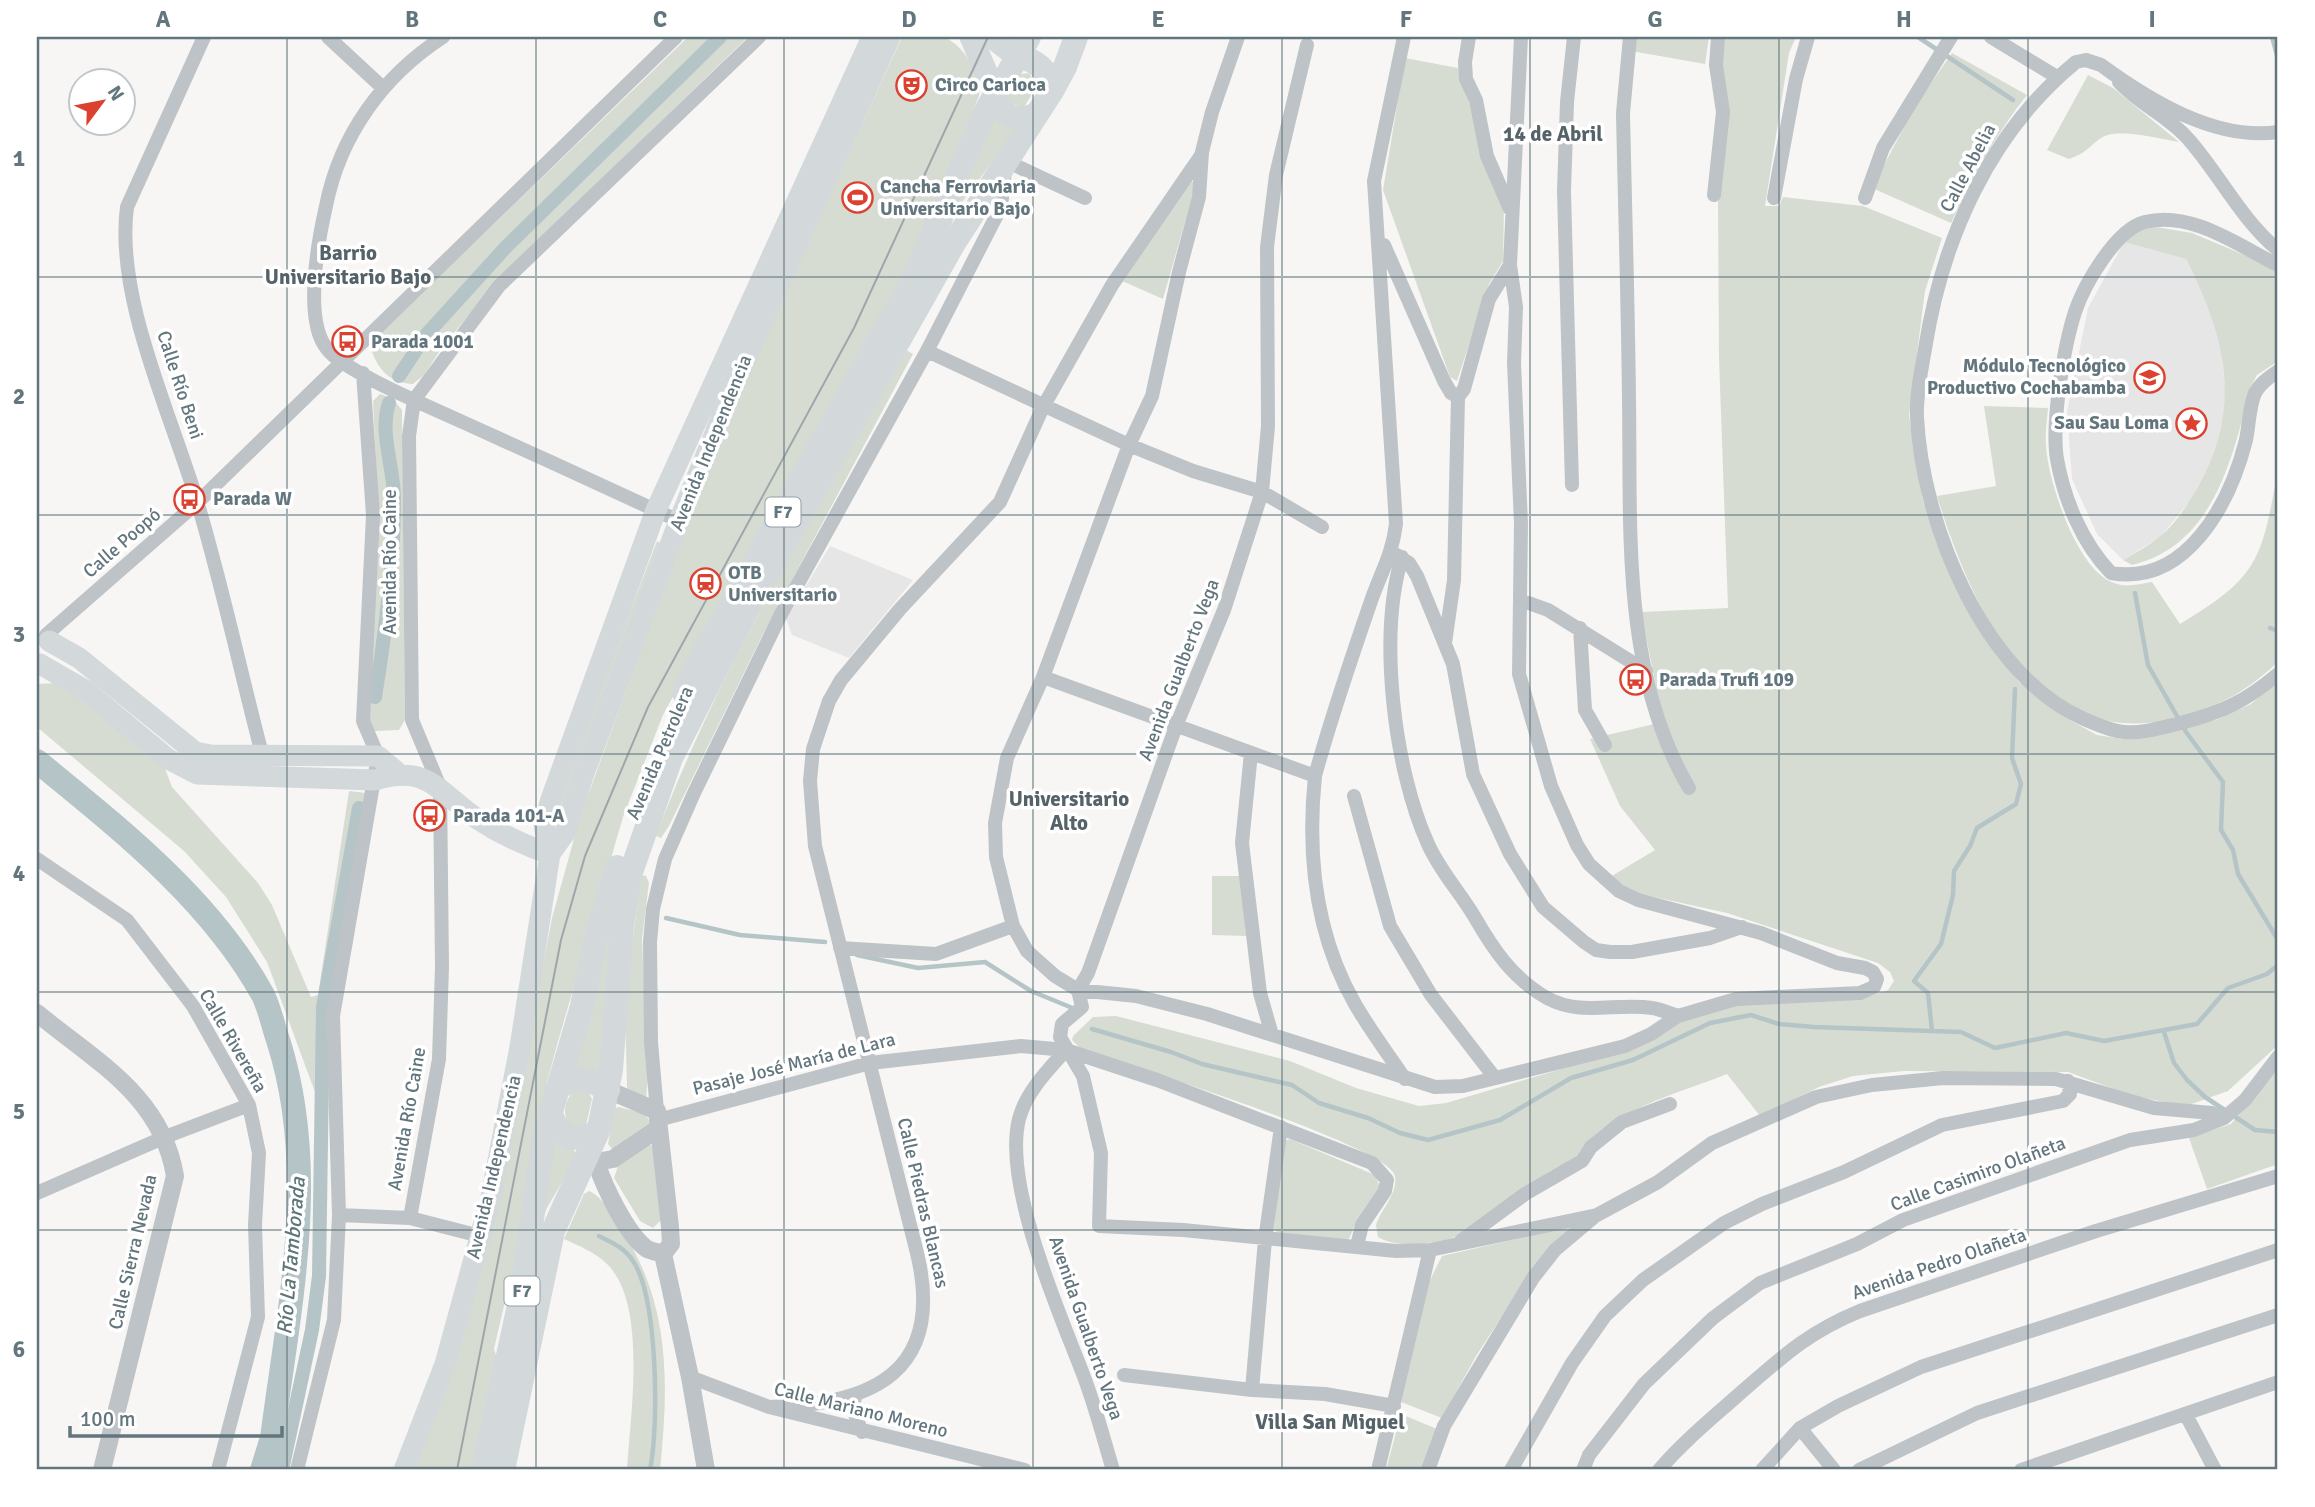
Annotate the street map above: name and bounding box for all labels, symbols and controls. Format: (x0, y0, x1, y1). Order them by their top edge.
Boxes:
text: A (156, 5, 171, 34)
text: B (405, 5, 419, 34)
text: C (653, 5, 667, 34)
text: D (901, 5, 917, 34)
text: E (1151, 5, 1165, 34)
text: F (1400, 5, 1412, 34)
text: G (1647, 5, 1663, 34)
text: H (1896, 5, 1912, 34)
text: I (2148, 5, 2156, 34)
north arrow (66, 66, 136, 136)
theatre icon: Circo Carioca (895, 68, 929, 102)
place label: Circo Carioca (935, 73, 1046, 97)
text: N (102, 82, 129, 105)
street label: Calle Abelia (1935, 120, 2001, 216)
district label: 14 de Abril (1503, 121, 1603, 147)
text: 1 (13, 144, 25, 173)
place label: Cancha Ferroviaria Universitario Bajo (880, 175, 1036, 221)
sports icon: Cancha Ferroviaria Universitario Bajo (840, 181, 874, 215)
district label: Barrio Universitario Bajo (265, 240, 431, 290)
bus stop icon: Parada 1001 (331, 325, 365, 359)
street label: Calle Río Beni (151, 328, 209, 442)
place label: Parada 1001 (371, 330, 474, 354)
street label: Avenida Independencia (665, 351, 757, 535)
place label: Módulo Tecnológico Productivo Cochabamba (1927, 354, 2126, 400)
school or university icon: Módulo Tecnológico Productivo Cochabamba (2132, 360, 2166, 394)
text: 2 (13, 382, 25, 411)
place icon: Sau Sau Loma (2175, 406, 2209, 440)
place label: Sau Sau Loma (2054, 411, 2169, 435)
bus stop icon: Parada W (173, 482, 207, 516)
place label: Parada W (213, 487, 292, 511)
street label: Avenida Río Caine (378, 489, 402, 635)
road number: F7 (766, 498, 800, 526)
street label: Calle Poopó (78, 503, 166, 583)
place label: OTB Universitario (728, 561, 837, 607)
station icon: OTB Universitario (688, 567, 722, 601)
street label: Avenida Gualberto Vega (1133, 576, 1225, 764)
text: 3 (13, 620, 25, 649)
bus stop icon: Parada Trufi 109 (1619, 663, 1653, 697)
place label: Parada Trufi 109 (1659, 668, 1794, 692)
street label: Avenida Petrolera (621, 683, 699, 823)
district label: Universitario Alto (1009, 786, 1129, 836)
bus stop icon: Parada 101-A (413, 799, 447, 833)
place label: Parada 101-A (453, 804, 564, 828)
text: 4 (13, 859, 25, 888)
street label: Calle Rivereña (194, 985, 272, 1097)
street label: Pasaje José María de Lara (690, 1027, 898, 1101)
street label: Avenida Río Caine (383, 1045, 431, 1193)
street label: Avenida Independencia (461, 1073, 527, 1261)
text: 5 (13, 1097, 25, 1126)
street label: Calle Piedras Blancas (892, 1116, 954, 1290)
street label: Calle Casimiro Olañeta (1887, 1131, 2069, 1217)
street label: Calle Sierra Nevada (103, 1172, 163, 1332)
water label: Río La Tamborada (271, 1175, 311, 1336)
street label: Avenida Pedro Olañeta (1849, 1223, 2029, 1305)
street label: Avenida Gualberto Vega (1043, 1233, 1129, 1423)
road number: F7 (504, 1276, 540, 1306)
text: 6 (13, 1335, 25, 1364)
street label: Calle Mariano Moreno (771, 1377, 951, 1443)
scale bar (70, 1395, 282, 1439)
text: 100 m (80, 1406, 135, 1432)
district label: Villa San Miguel (1255, 1409, 1405, 1435)

